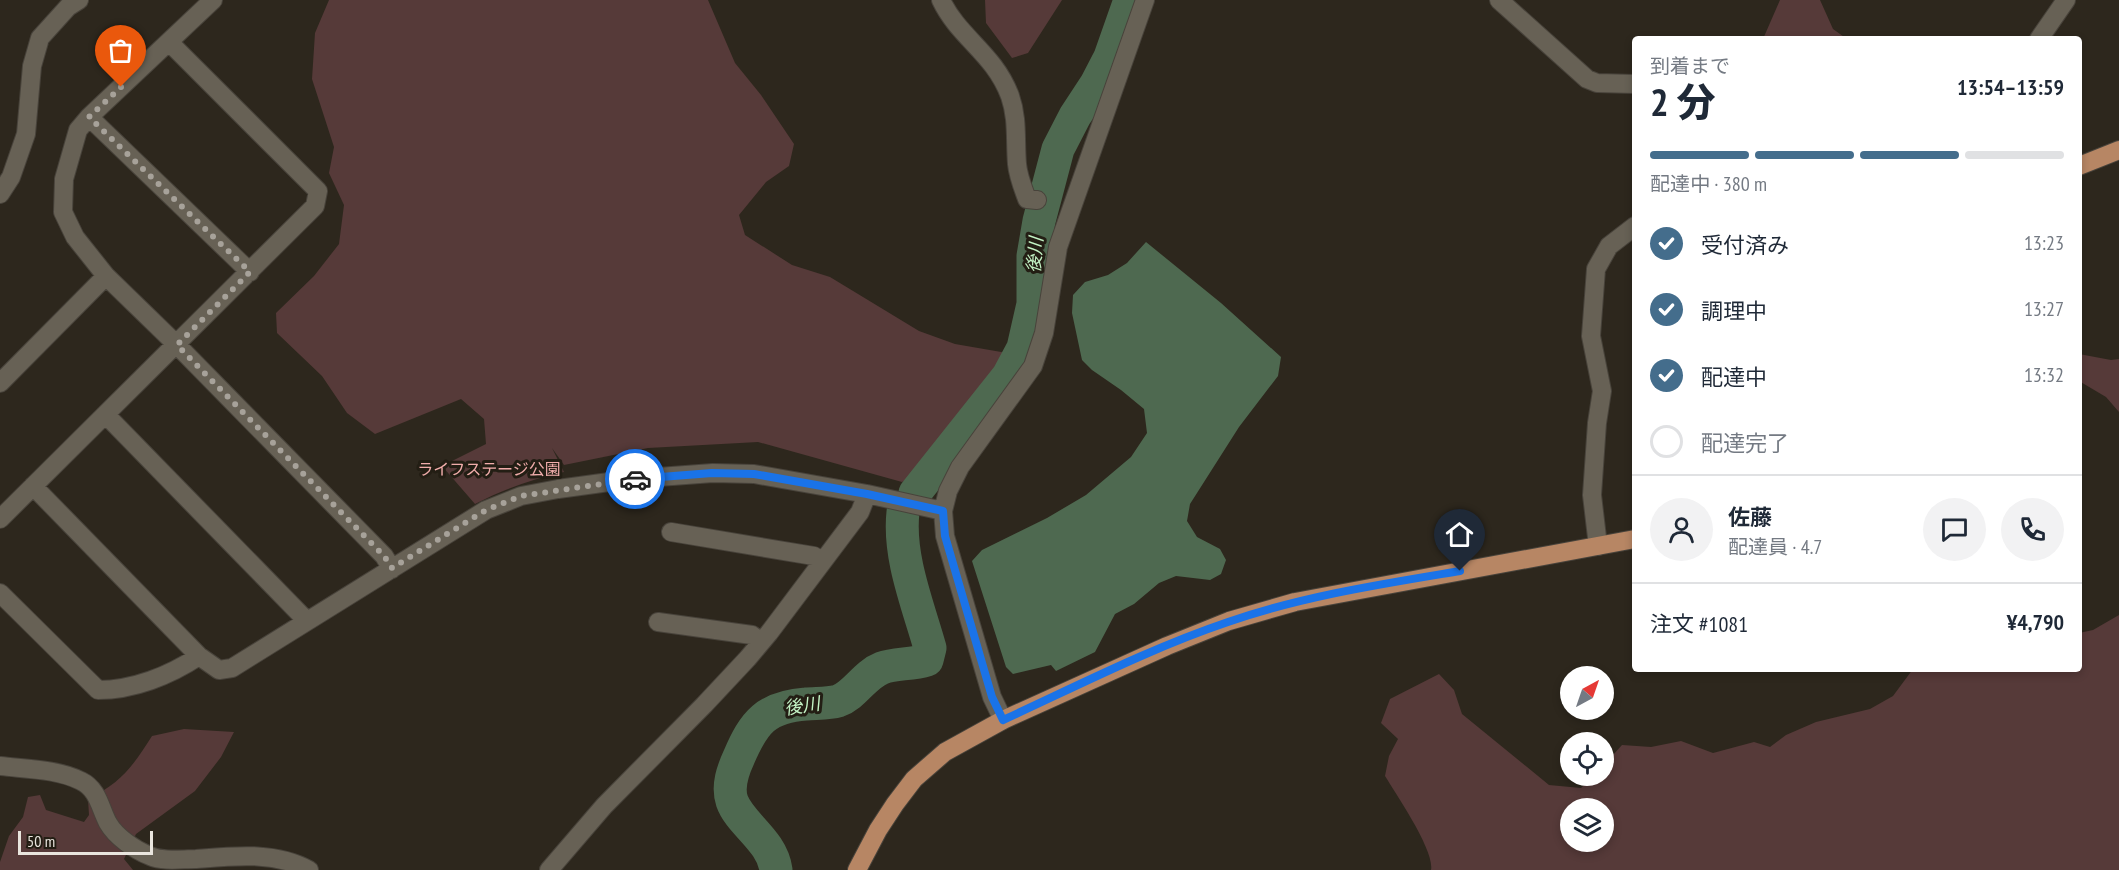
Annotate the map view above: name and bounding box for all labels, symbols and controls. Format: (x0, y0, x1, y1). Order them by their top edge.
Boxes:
pin (95, 25, 146, 87)
icon: bag (104, 34, 137, 67)
text: 到着まで (1650, 53, 1730, 79)
text: 13:54–13:59 (1957, 73, 2064, 101)
text: 2 分 (1650, 76, 1716, 127)
text: 配達中 · 380 m (1650, 171, 1767, 197)
icon: check (1650, 227, 1683, 260)
text: 13:23 (2024, 230, 2064, 256)
text: 受付済み (1701, 231, 1789, 259)
water label: 後川 (1021, 234, 1048, 274)
icon: check (1650, 293, 1683, 326)
text: 13:27 (2024, 296, 2064, 322)
text: 調理中 (1701, 297, 1767, 325)
icon: check (1650, 359, 1683, 392)
text: 13:32 (2024, 362, 2064, 388)
text: 配達中 (1701, 363, 1767, 391)
text: 配達完了 (1701, 429, 1789, 457)
courier (605, 449, 665, 509)
park label: ライフステージ公園 (417, 459, 561, 479)
icon: car (619, 463, 652, 496)
button: person (1650, 498, 1713, 561)
button: chat (1923, 498, 1986, 561)
button: phone (2001, 498, 2064, 561)
text: 佐藤 (1728, 503, 1772, 531)
pin (1434, 509, 1485, 571)
icon: home (1443, 518, 1476, 551)
text: 配達員 · 4.7 (1728, 534, 1822, 560)
text: ¥4,790 (2007, 608, 2064, 636)
text: 注文 #1081 (1650, 610, 1748, 638)
north arrow (1560, 666, 1614, 720)
map controls (1560, 666, 1614, 852)
water label: 後川 (782, 691, 823, 720)
button: locate (1560, 732, 1614, 786)
button: layers (1560, 798, 1614, 852)
scale bar (18, 828, 153, 856)
text: 50 m (27, 831, 55, 851)

